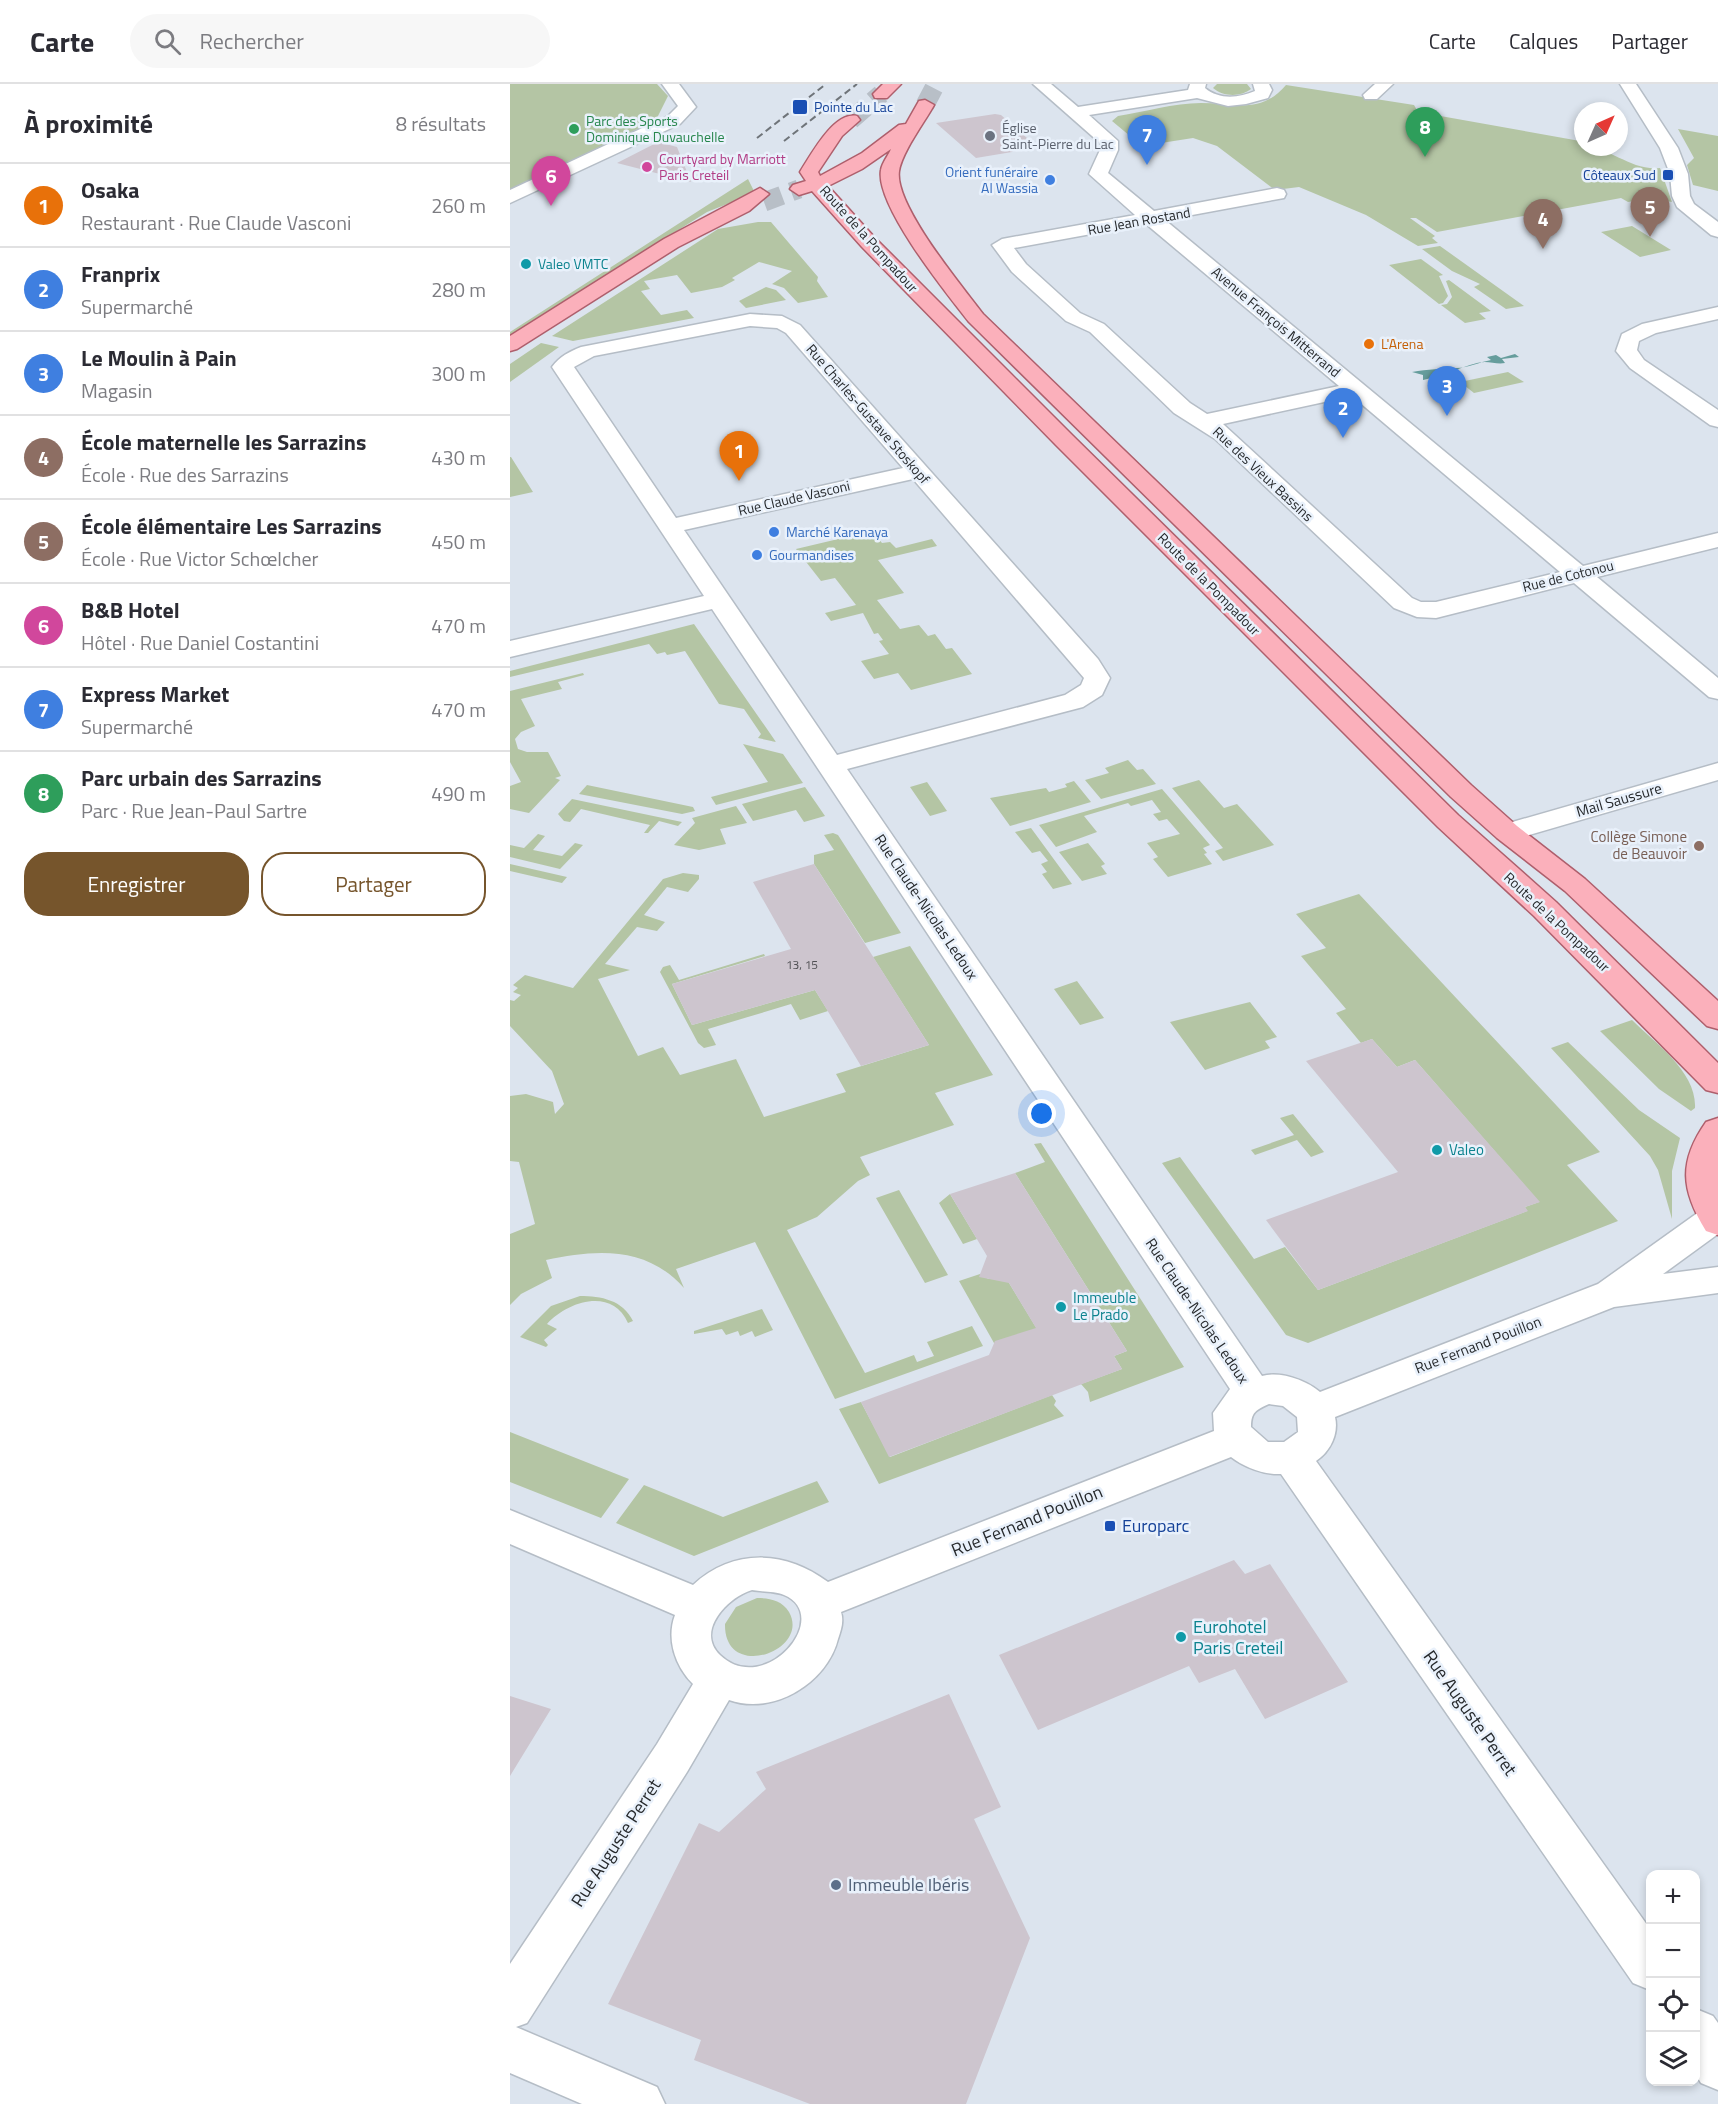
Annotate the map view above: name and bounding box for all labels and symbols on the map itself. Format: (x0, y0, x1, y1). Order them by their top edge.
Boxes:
place label: Pointe du Lac (814, 96, 893, 117)
marker: Pointe du Lac (791, 98, 809, 116)
north arrow (1574, 102, 1628, 156)
pin: 8 (1406, 107, 1444, 157)
place label: Parc des Sports Dominique Duvauchelle (586, 110, 725, 147)
pin: 7 (1128, 116, 1166, 165)
place label: Église Saint-Pierre du Lac (1002, 117, 1114, 154)
marker: Parc des Sports Dominique Duvauchelle (567, 122, 581, 136)
marker: Église Saint-Pierre du Lac (983, 129, 997, 143)
place label: Courtyard by Marriott Paris Creteil (659, 148, 786, 185)
pin: 6 (532, 156, 570, 206)
marker: Courtyard by Marriott Paris Creteil (640, 160, 654, 174)
place label: Orient funéraire Al Wassia (945, 161, 1038, 198)
place label: Côteaux Sud (1583, 164, 1656, 185)
marker: Côteaux Sud (1661, 168, 1675, 182)
marker: Orient funéraire Al Wassia (1043, 173, 1057, 187)
street label: Route de la Pompadour (815, 180, 923, 297)
pin: 5 (1630, 188, 1670, 237)
pin: 4 (1524, 200, 1562, 249)
street label: Rue Jean Rostand (1086, 201, 1192, 240)
place label: Valeo VMTC (538, 253, 609, 274)
marker: Valeo VMTC (519, 257, 533, 271)
street label: Avenue François Mitterrand (1207, 261, 1345, 382)
place label: L'Arena (1381, 333, 1423, 354)
marker: L'Arena (1362, 337, 1376, 351)
street label: Rue Charles-Gustave Stoskopf (802, 339, 935, 489)
pin: 3 (1428, 366, 1466, 416)
pin: 2 (1324, 388, 1362, 438)
street label: Rue des Vieux Bassins (1208, 421, 1318, 526)
pin: 1 (720, 432, 758, 481)
street label: Rue Claude Vasconi (736, 474, 852, 521)
place label: Marché Karenaya (786, 521, 888, 542)
marker: Marché Karenaya (767, 525, 781, 539)
street label: Route de la Pompadour (1153, 527, 1266, 640)
place label: Gourmandises (769, 544, 854, 565)
marker: Gourmandises (750, 548, 764, 562)
street label: Rue de Cotonou (1520, 554, 1616, 597)
street label: Mail Saussure (1573, 776, 1664, 823)
place label: Collège Simone de Beauvoir (1590, 825, 1687, 865)
street label: Rue Claude-Nicolas Ledoux (869, 829, 984, 984)
marker: Collège Simone de Beauvoir (1692, 839, 1706, 853)
street label: Route de la Pompadour (1500, 867, 1615, 977)
house number: 13, 15 (786, 955, 818, 974)
your location (1027, 1099, 1056, 1128)
place label: Valeo (1449, 1138, 1484, 1161)
marker: Valeo (1430, 1143, 1444, 1157)
street label: Rue Claude-Nicolas Ledoux (1140, 1233, 1255, 1388)
place label: Immeuble Le Prado (1073, 1286, 1136, 1326)
marker: Immeuble Le Prado (1054, 1300, 1068, 1314)
street label: Rue Fernand Pouillon (1411, 1310, 1545, 1379)
street label: Rue Fernand Pouillon (947, 1478, 1107, 1563)
place label: Europarc (1122, 1512, 1189, 1539)
marker: Europarc (1103, 1519, 1117, 1533)
place label: Eurohotel Paris Creteil (1193, 1613, 1283, 1661)
marker: Eurohotel Paris Creteil (1174, 1630, 1188, 1644)
street label: Rue Auguste Perret (1417, 1644, 1524, 1782)
street label: Rue Auguste Perret (564, 1773, 668, 1912)
place label: Immeuble Ibéris (848, 1871, 969, 1898)
marker: Immeuble Ibéris (829, 1878, 843, 1892)

